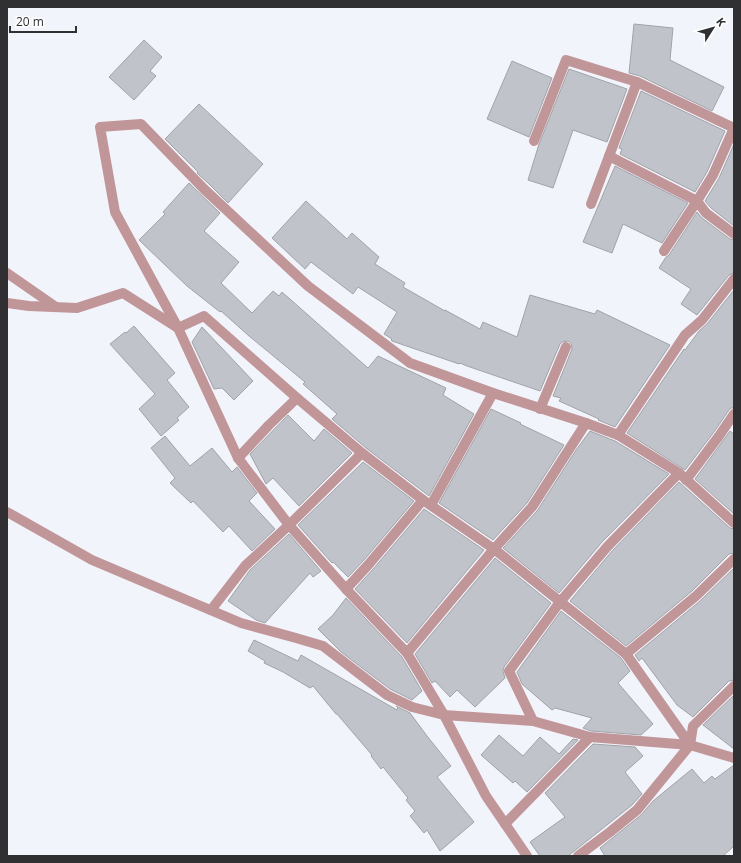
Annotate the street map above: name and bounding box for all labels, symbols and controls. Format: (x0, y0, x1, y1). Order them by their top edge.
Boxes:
scale bar (10, 8, 76, 34)
north arrow (693, 8, 733, 48)
text: 20 m (16, 13, 44, 30)
text: K (713, 14, 730, 30)

